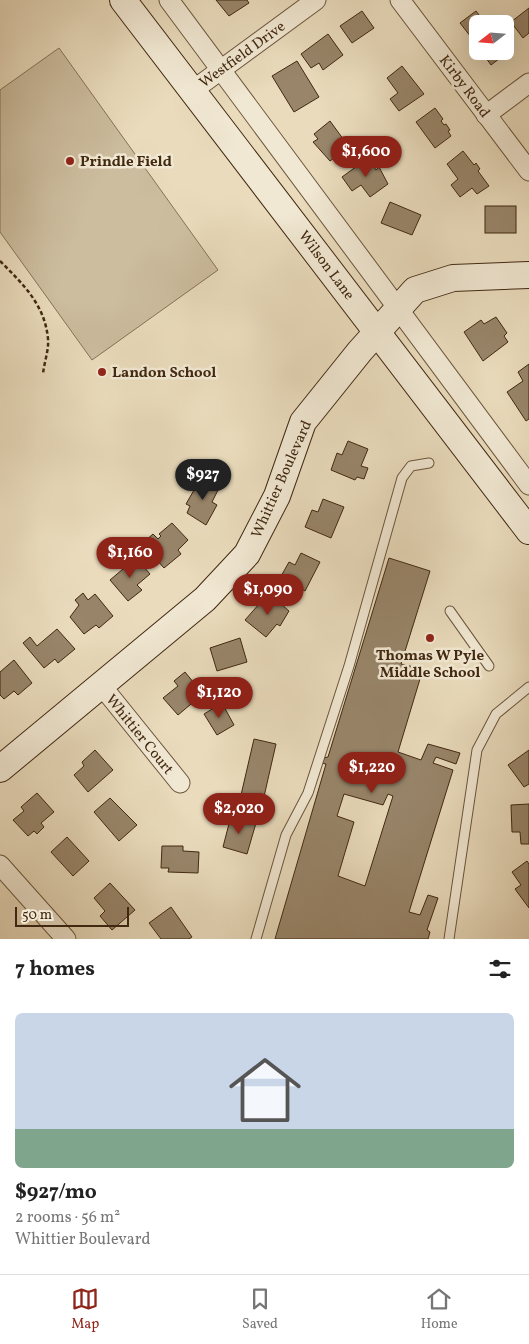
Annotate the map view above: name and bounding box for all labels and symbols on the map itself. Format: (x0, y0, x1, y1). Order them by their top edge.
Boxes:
north arrow (469, 15, 514, 60)
street label: Westfield Drive (196, 17, 290, 94)
street label: Kirby Road (433, 51, 494, 123)
pin: $1,600 (325, 136, 407, 178)
place label: Prindle Field (80, 152, 172, 173)
marker: Prindle Field (64, 155, 76, 167)
street label: Wilson Lane (293, 227, 359, 305)
place label: Landon School (112, 363, 216, 384)
marker: Landon School (96, 366, 108, 378)
street label: Whittier Boulevard (247, 417, 318, 542)
pin: $927 (173, 458, 233, 501)
pin: $1,160 (89, 536, 171, 579)
pin: $1,090 (227, 574, 309, 616)
marker: Thomas W Pyle Middle School (424, 632, 436, 644)
place label: Thomas W Pyle Middle School (376, 646, 484, 684)
pin: $1,120 (178, 676, 260, 719)
street label: Whittier Court (100, 690, 178, 779)
pin: $1,220 (331, 752, 413, 794)
pin: $2,020 (198, 792, 280, 835)
scale bar (15, 904, 129, 927)

